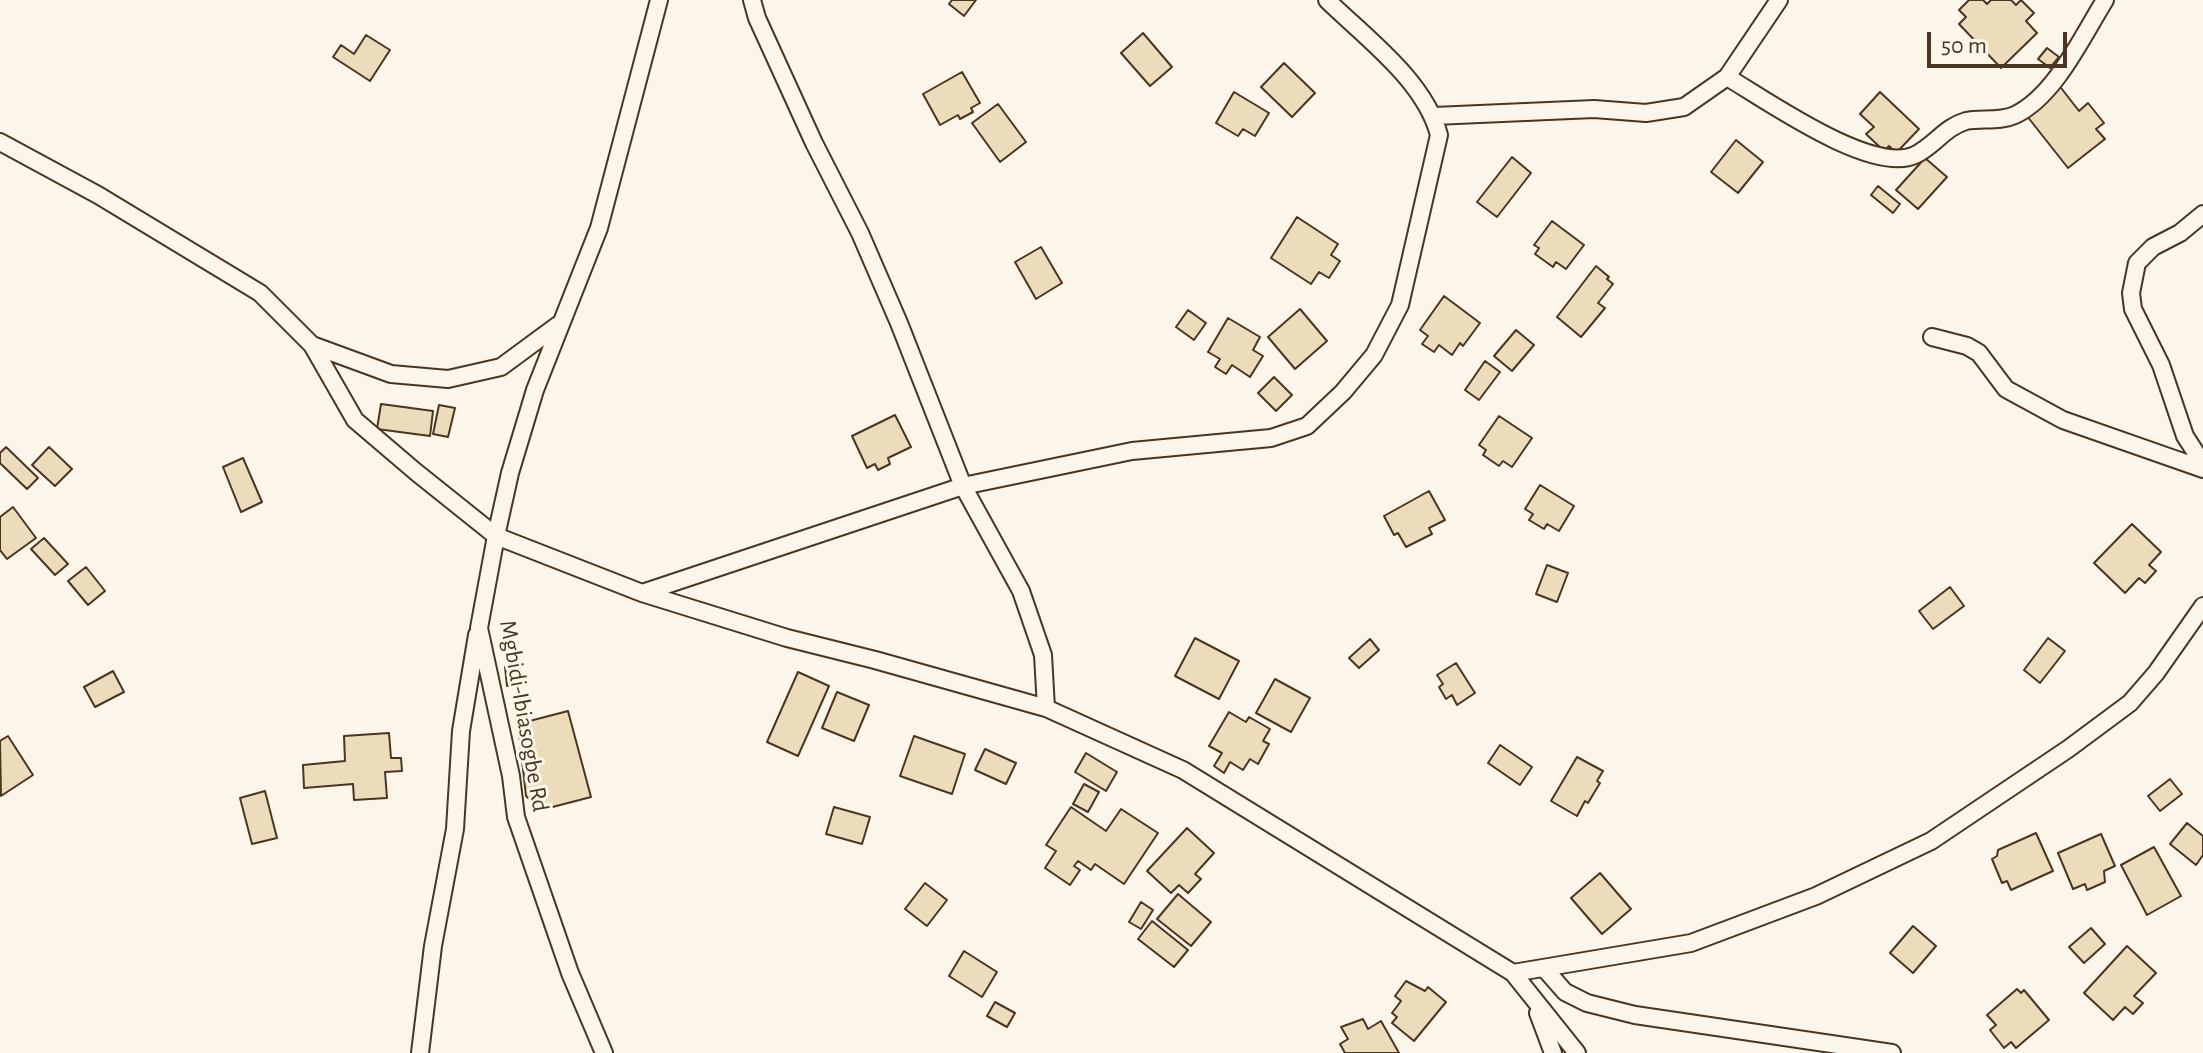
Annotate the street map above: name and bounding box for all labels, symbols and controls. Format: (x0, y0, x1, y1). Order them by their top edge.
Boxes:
scale bar (1931, 16, 2071, 66)
text: 50 m (1941, 34, 1987, 58)
street label: Mgbidi-Ibiasogbe Rd (493, 618, 555, 814)

